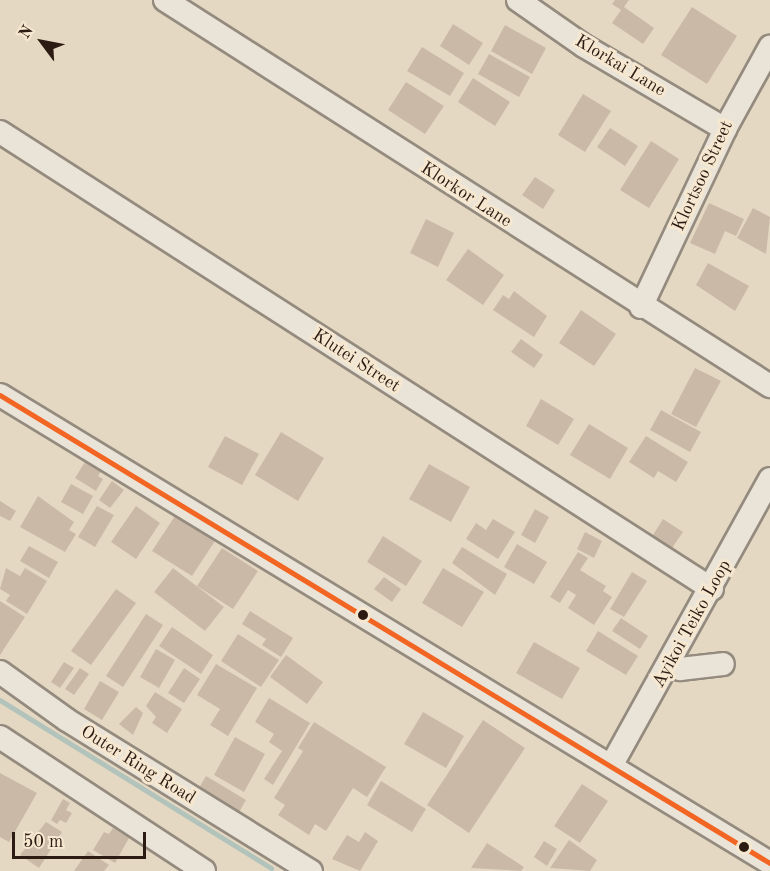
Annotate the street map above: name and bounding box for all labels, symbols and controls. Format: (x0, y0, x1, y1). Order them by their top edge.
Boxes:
north arrow (12, 12, 72, 72)
text: N (17, 23, 37, 42)
street label: Klorkai Lane (571, 31, 669, 101)
street label: Klortsoo Street (668, 117, 738, 235)
street label: Klorkor Lane (416, 158, 516, 232)
street label: Klutei Street (308, 325, 404, 397)
street label: Ayikoi Teiko Loop (648, 556, 736, 692)
unlabelled marker (357, 609, 369, 621)
street label: Outer Ring Road (76, 721, 200, 809)
scale bar (15, 820, 148, 858)
text: 50 m (23, 833, 63, 851)
unlabelled marker (738, 841, 750, 853)

